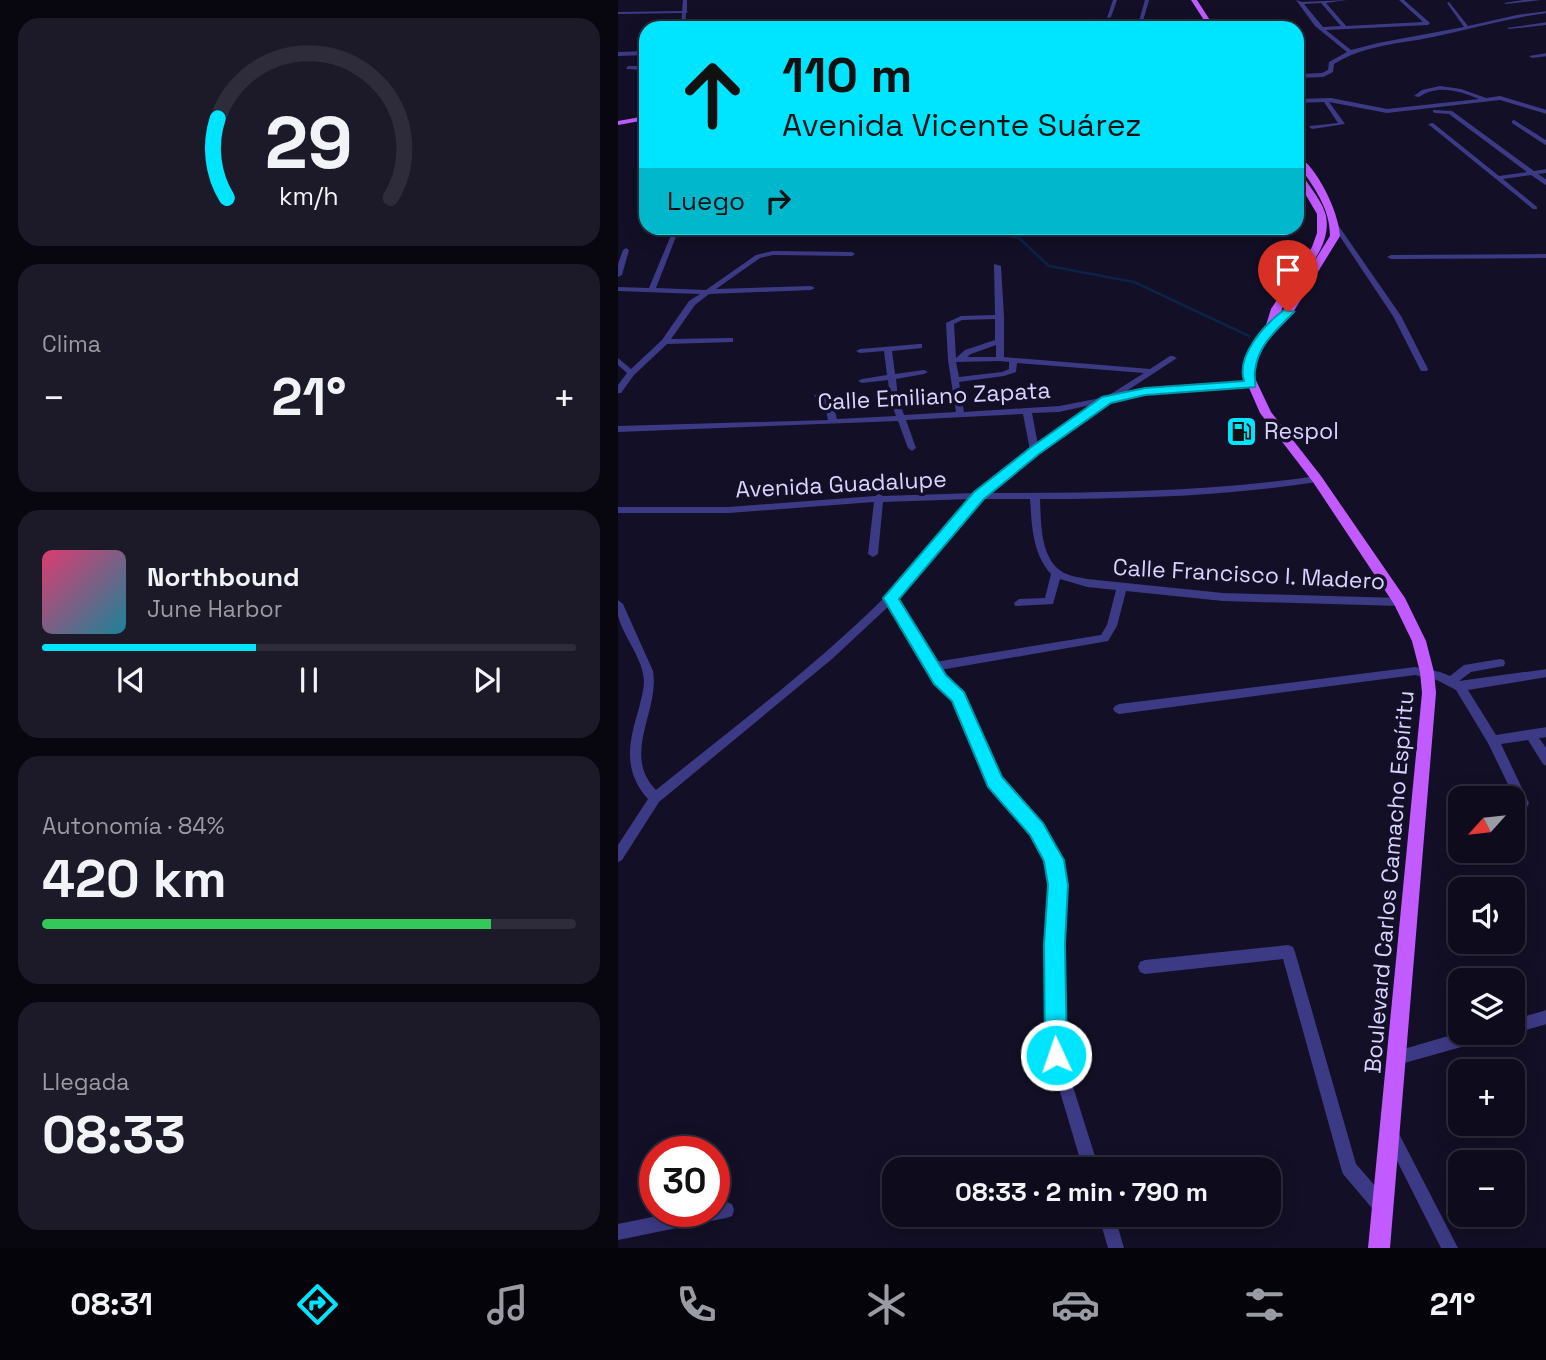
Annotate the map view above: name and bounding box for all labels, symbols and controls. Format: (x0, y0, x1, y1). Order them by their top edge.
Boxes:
text: 110 m (782, 44, 912, 106)
icon: ahead (667, 49, 758, 140)
text: 29 (265, 96, 353, 189)
text: Avenida Vicente Suárez (782, 105, 1142, 145)
text: km/h (279, 180, 339, 212)
icon: right (759, 182, 797, 220)
text: Luego (667, 184, 745, 218)
pin (1258, 240, 1318, 312)
icon: arrive (1269, 251, 1307, 289)
text: Clima (42, 329, 101, 359)
text: 21° (272, 364, 346, 430)
text: − (42, 374, 66, 422)
text: + (552, 374, 576, 422)
street label: Calle Emiliano Zapata (817, 375, 1051, 417)
fuel station icon: Respol (1224, 414, 1258, 448)
place label: Respol (1264, 416, 1339, 446)
street label: Avenida Guadalupe (735, 463, 947, 505)
street label: Calle Francisco I. Madero (1112, 552, 1386, 596)
text: Northbound (147, 560, 300, 594)
text: June Harbor (147, 594, 282, 624)
icon: previous (112, 661, 150, 699)
icon: pause (290, 661, 328, 699)
icon: next (468, 661, 506, 699)
street label: Boulevard Carlos Camacho Espíritu (1357, 689, 1421, 1075)
north arrow (1448, 786, 1524, 863)
map controls (1448, 786, 1525, 1227)
text: Autonomía · 84% (42, 811, 224, 841)
text: 420 km (42, 846, 227, 912)
button: sound (1448, 877, 1525, 954)
button: layers (1448, 968, 1525, 1045)
position arrow (1019, 1018, 1093, 1092)
button: + (1448, 1059, 1525, 1136)
text: Llegada (42, 1067, 130, 1097)
text: 08:33 (42, 1102, 186, 1168)
speed limit sign: 30 (639, 1136, 730, 1227)
button: − (1448, 1150, 1525, 1227)
text: 08:33 · 2 min · 790 m (955, 1175, 1208, 1209)
icon: directions (293, 1280, 342, 1329)
icon: music (483, 1280, 532, 1329)
icon: phone (672, 1280, 721, 1329)
icon: climate (862, 1280, 911, 1329)
icon: car (1051, 1280, 1100, 1329)
icon: filters (1240, 1280, 1289, 1329)
text: 08:31 (70, 1284, 153, 1324)
text: 21° (1430, 1284, 1476, 1324)

